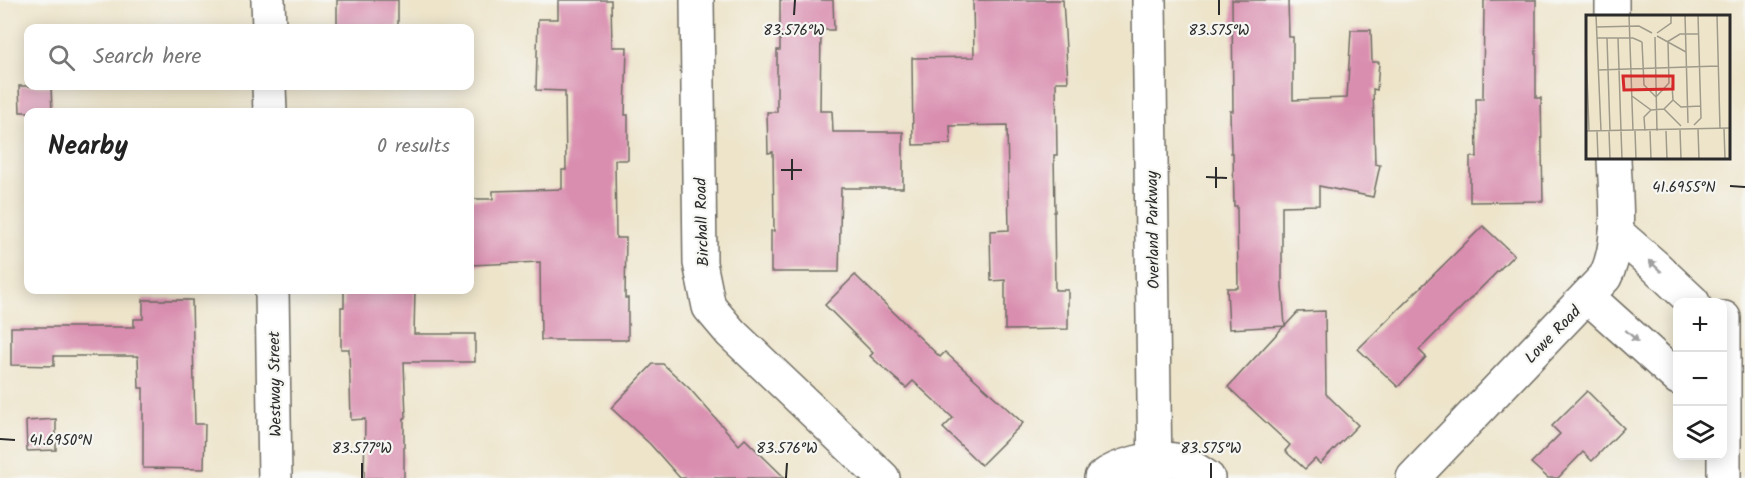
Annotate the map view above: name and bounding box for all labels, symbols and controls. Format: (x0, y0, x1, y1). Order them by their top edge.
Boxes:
inset map (1586, 15, 1730, 159)
text: 83.576°W (763, 19, 825, 43)
text: 83.575°W (1189, 19, 1250, 43)
search box (24, 24, 474, 90)
text: Search here (93, 40, 201, 75)
icon: search (45, 41, 78, 74)
text: Nearby (48, 126, 128, 168)
text: 0 results (377, 131, 450, 163)
street label: Overland Parkway (1140, 170, 1167, 289)
street label: Birchall Road (688, 176, 717, 267)
text: 41.6955°N (1652, 176, 1716, 200)
one-way arrow (1648, 260, 1663, 273)
map controls (1673, 298, 1727, 460)
button: + (1673, 298, 1727, 352)
street label: Lowe Road (1519, 300, 1588, 370)
one-way arrow (1624, 329, 1639, 343)
street label: Westway Street (262, 330, 289, 437)
button: − (1673, 352, 1727, 406)
button: layers (1673, 406, 1727, 460)
text: 41.6950°N (30, 429, 93, 453)
text: 83.577°W (332, 437, 392, 461)
text: 83.576°W (756, 437, 818, 461)
text: 83.575°W (1181, 437, 1242, 461)

